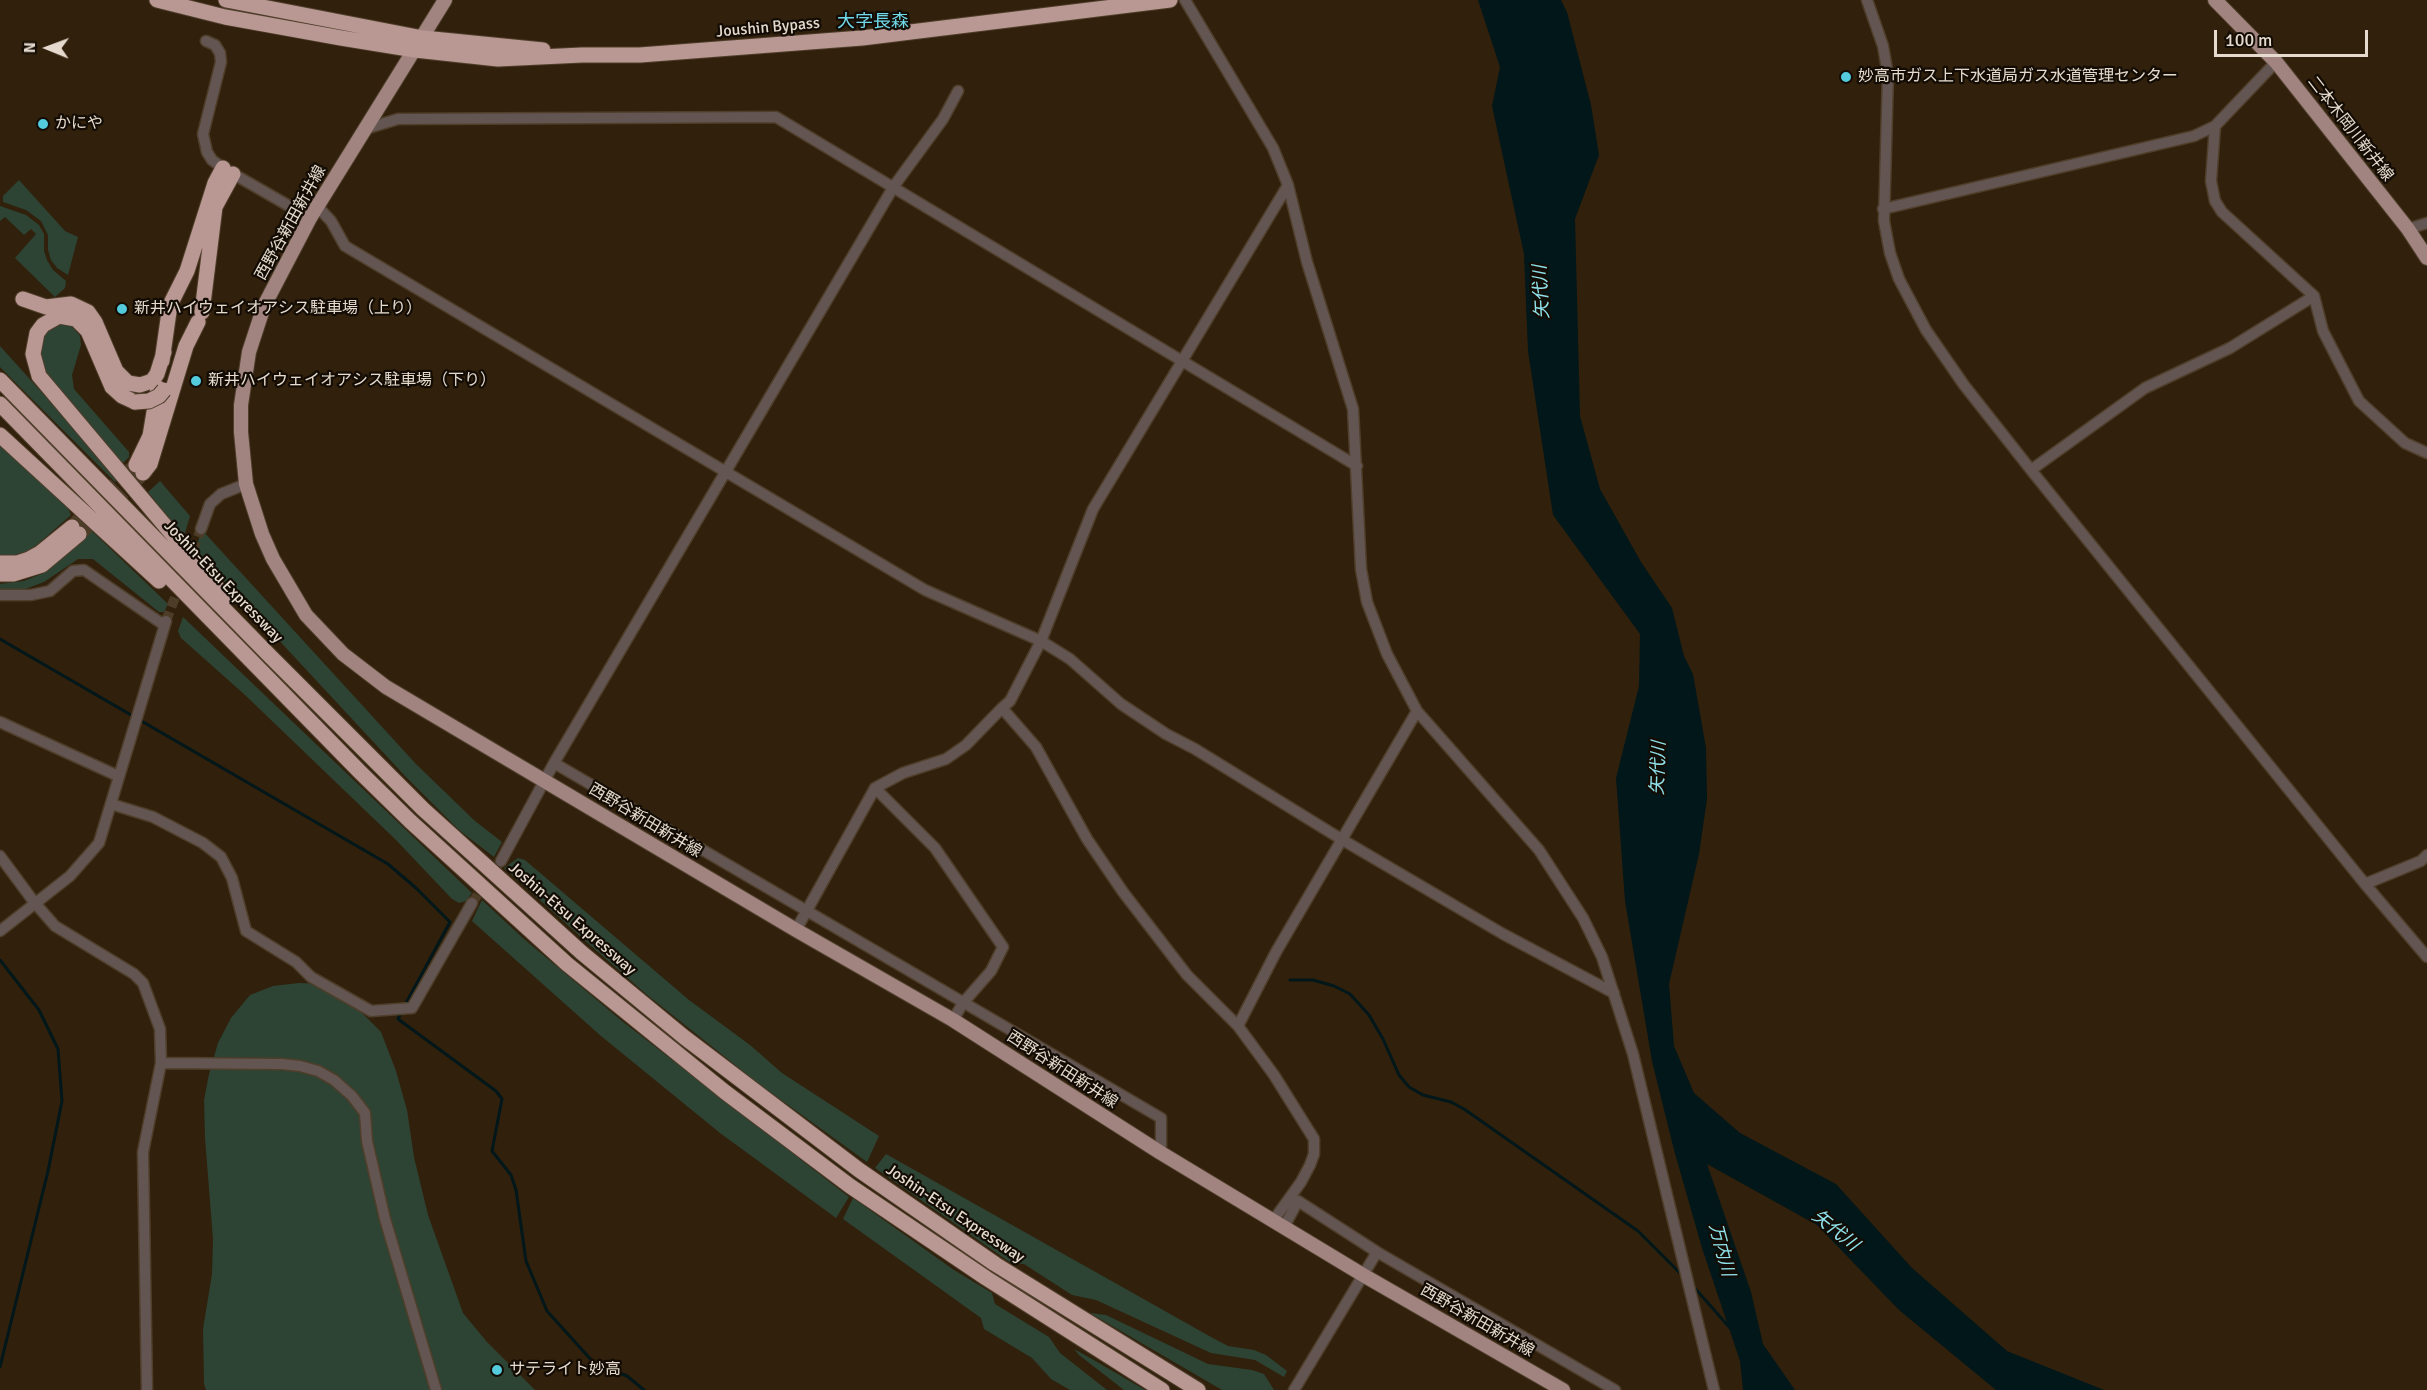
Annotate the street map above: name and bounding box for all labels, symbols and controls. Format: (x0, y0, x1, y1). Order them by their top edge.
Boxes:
district label: 大字長森 (837, 11, 909, 33)
street label: Joushin Bypass (715, 14, 821, 42)
north arrow (18, 18, 78, 78)
scale bar (2217, 18, 2372, 56)
text: 100 m (2225, 29, 2272, 51)
text: N (20, 42, 40, 53)
place label: 妙高市ガス上下水道局ガス水道管理センター (1858, 67, 2178, 87)
marker: 妙高市ガス上下水道局ガス水道管理センター (1839, 70, 1853, 84)
street label: 二本木岡川新井線 (2303, 73, 2397, 185)
place label: かにや (55, 114, 103, 134)
marker: かにや (36, 117, 50, 131)
street label: 西野谷新田新井線 (252, 162, 330, 284)
water label: 矢代川 (1530, 264, 1554, 320)
place label: 新井ハイウェイオアシス駐車場（上り） (134, 299, 422, 319)
marker: 新井ハイウェイオアシス駐車場（上り） (115, 302, 129, 316)
place label: 新井ハイウェイオアシス駐車場（下り） (208, 371, 496, 391)
marker: 新井ハイウェイオアシス駐車場（下り） (189, 374, 203, 388)
street label: Joshin-Etsu Expressway (159, 517, 287, 647)
water label: 矢代川 (1647, 741, 1671, 795)
street label: 西野谷新田新井線 (585, 780, 705, 862)
street label: Joshin-Etsu Expressway (504, 858, 640, 980)
street label: 西野谷新田新井線 (1003, 1027, 1121, 1113)
street label: Joshin-Etsu Expressway (882, 1160, 1028, 1268)
water label: 矢代川 (1807, 1206, 1863, 1256)
water label: 万内川 (1704, 1221, 1738, 1279)
street label: 西野谷新田新井線 (1417, 1281, 1537, 1361)
place label: サテライト妙高 (509, 1360, 621, 1380)
marker: サテライト妙高 (490, 1363, 504, 1377)

